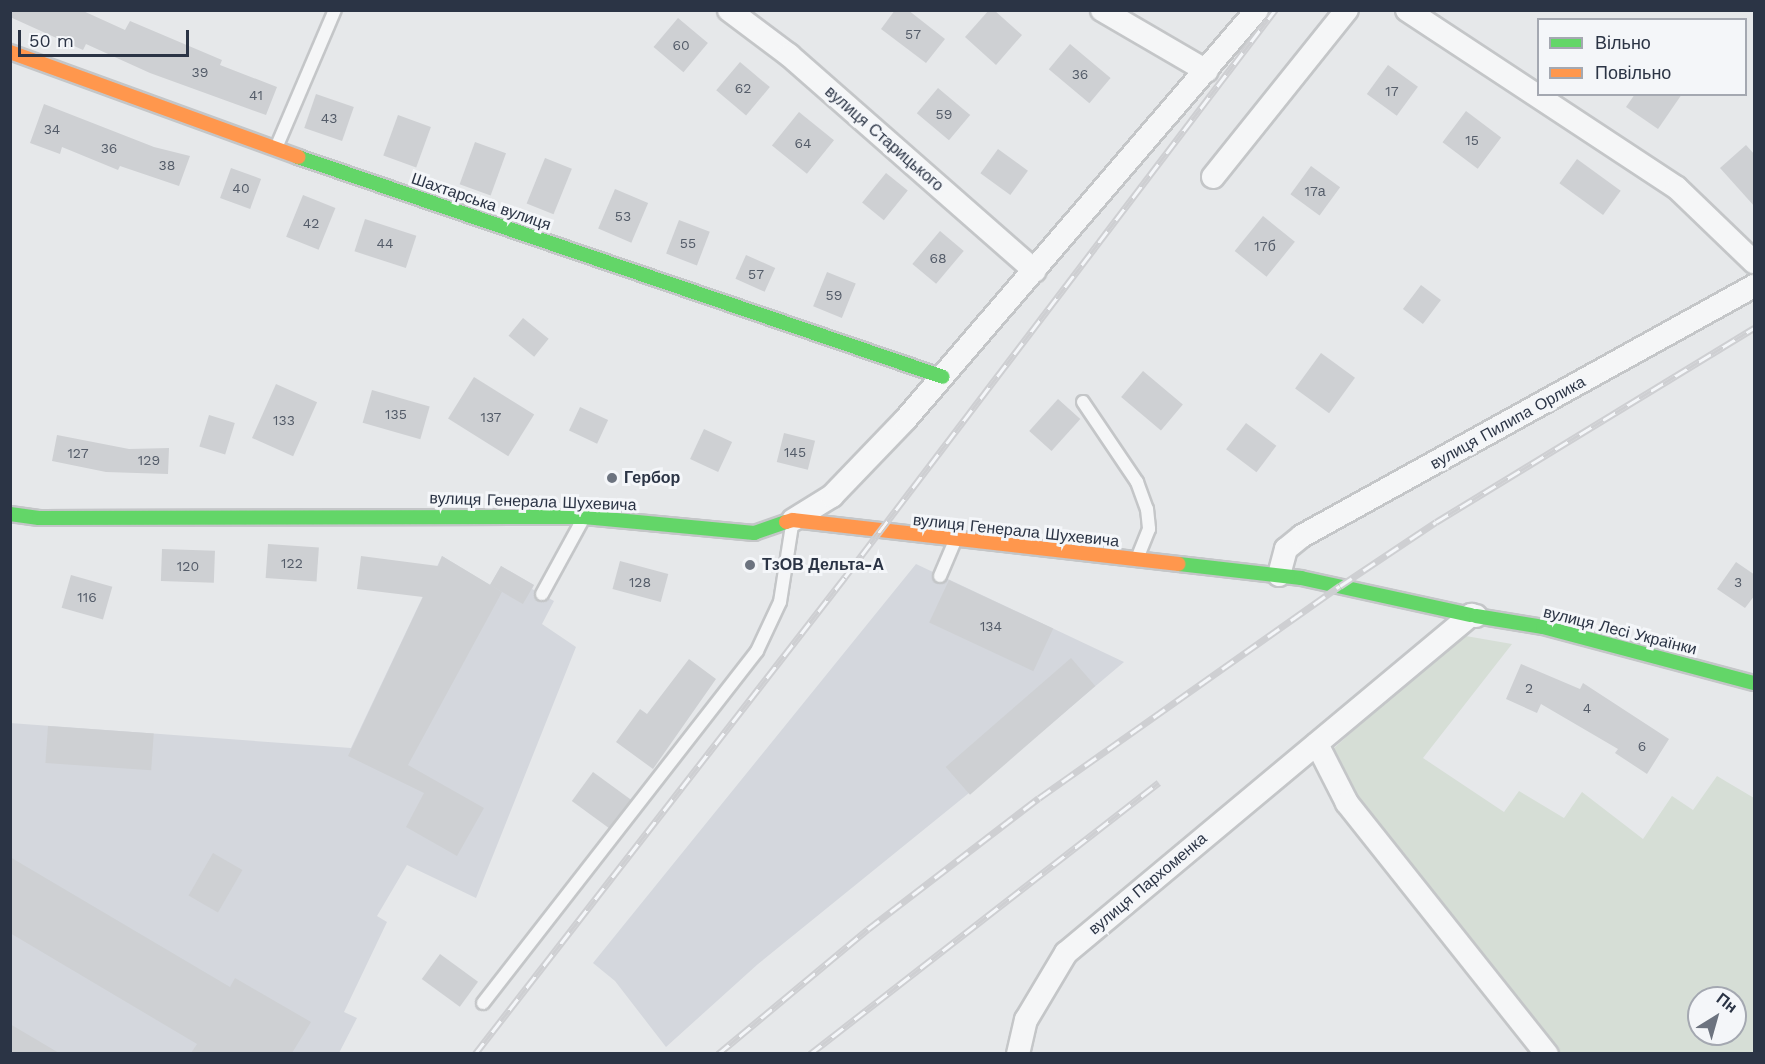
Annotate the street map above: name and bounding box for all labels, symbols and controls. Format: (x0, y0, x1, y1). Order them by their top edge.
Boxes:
scale bar (21, 18, 192, 56)
legend (1537, 18, 1747, 96)
house number: 57 (905, 26, 921, 42)
text: 50 m (29, 30, 74, 51)
text: Вільно (1595, 32, 1651, 53)
house number: 60 (672, 37, 690, 53)
text: Повільно (1595, 62, 1671, 83)
house number: 39 (192, 64, 208, 80)
house number: 36 (1072, 66, 1088, 82)
house number: 62 (735, 80, 751, 96)
street label: вулиця Старицького (821, 82, 947, 196)
house number: 17 (1385, 83, 1399, 99)
house number: 41 (249, 87, 263, 103)
house number: 59 (936, 106, 952, 122)
house number: 43 (321, 110, 337, 126)
house number: 34 (44, 121, 60, 137)
house number: 15 (1465, 132, 1479, 148)
house number: 64 (794, 135, 812, 151)
house number: 36 (101, 140, 117, 156)
house number: 38 (159, 157, 175, 173)
street label: Шахтарська вулиця (409, 169, 553, 235)
house number: 40 (232, 180, 250, 196)
house number: 17а (1304, 183, 1326, 199)
house number: 53 (615, 208, 631, 224)
house number: 42 (303, 215, 319, 231)
house number: 44 (376, 235, 394, 251)
house number: 55 (680, 235, 696, 251)
house number: 17б (1254, 238, 1276, 254)
house number: 68 (929, 250, 947, 266)
house number: 57 (748, 266, 764, 282)
house number: 59 (826, 287, 842, 303)
street label: вулиця Пилипа Орлика (1427, 372, 1589, 474)
house number: 135 (385, 406, 407, 422)
house number: 137 (481, 409, 501, 425)
house number: 133 (273, 412, 295, 428)
house number: 145 (784, 444, 806, 460)
house number: 127 (67, 445, 89, 461)
house number: 129 (138, 452, 160, 468)
place label: Гербор (624, 468, 680, 488)
marker: Гербор (605, 471, 619, 485)
street label: вулиця Генерала Шухевича (429, 489, 637, 515)
street label: вулиця Генерала Шухевича (912, 511, 1120, 551)
house number: 122 (281, 555, 303, 571)
place label: ТзОВ Дельта-А (762, 555, 884, 575)
house number: 120 (177, 558, 199, 574)
marker: ТзОВ Дельта-А (743, 558, 757, 572)
house number: 128 (629, 574, 651, 590)
house number: 3 (1734, 574, 1742, 590)
house number: 116 (77, 589, 97, 605)
street label: вулиця Лесі Українки (1541, 603, 1699, 659)
house number: 134 (980, 618, 1002, 634)
house number: 2 (1525, 680, 1533, 696)
house number: 4 (1583, 700, 1591, 716)
house number: 6 (1638, 738, 1646, 754)
street label: вулиця Пархоменка (1085, 829, 1211, 939)
north arrow (1687, 986, 1747, 1046)
text: Пн (1713, 989, 1741, 1017)

